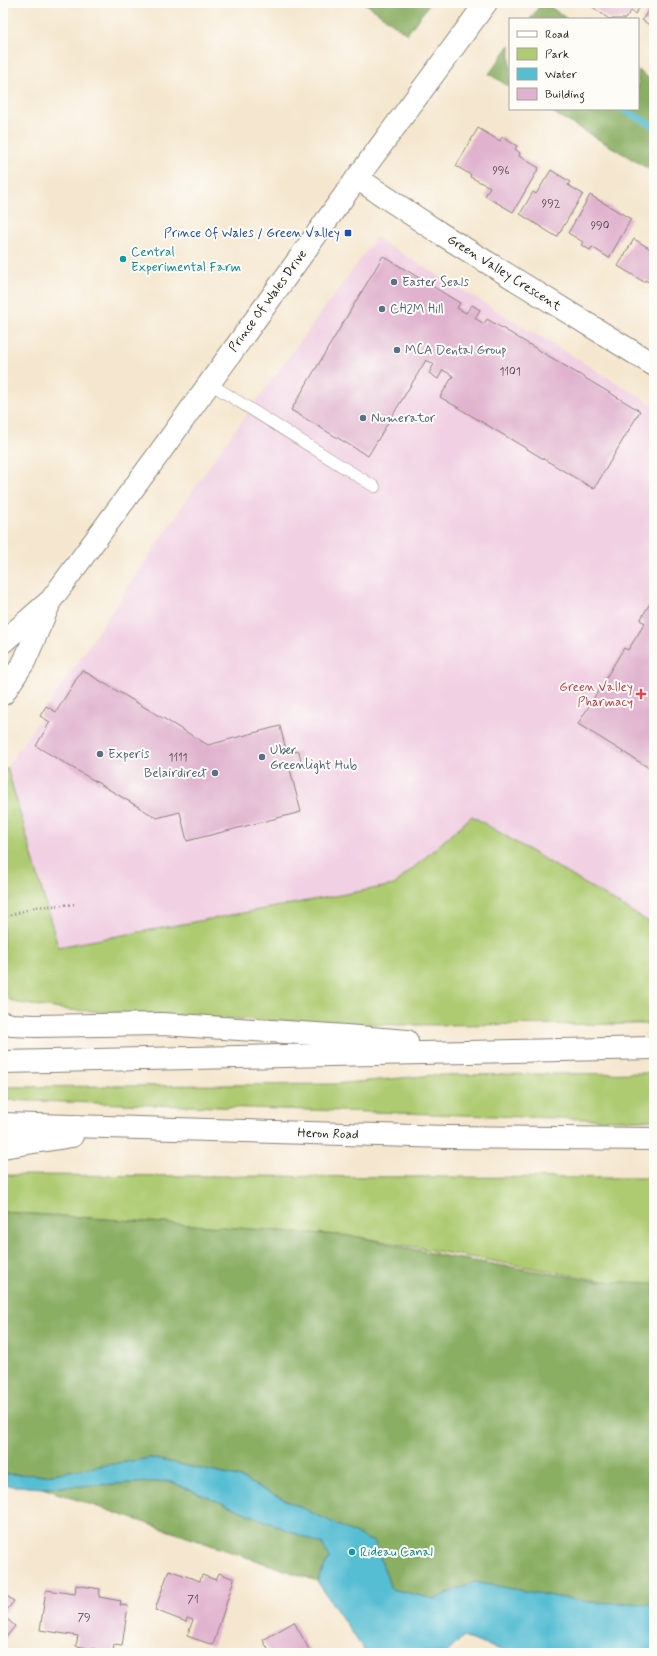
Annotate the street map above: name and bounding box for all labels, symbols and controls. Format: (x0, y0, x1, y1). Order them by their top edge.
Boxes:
legend (509, 18, 639, 110)
text: Road (545, 27, 569, 43)
text: Park (545, 47, 569, 63)
text: Water (545, 67, 577, 83)
text: Building (545, 87, 585, 104)
house number: 996 (492, 164, 510, 178)
house number: 992 (542, 197, 561, 211)
house number: 990 (591, 219, 609, 233)
place label: Prince Of Wales / Green Valley (164, 225, 340, 242)
marker: Prince Of Wales / Green Valley (343, 228, 353, 238)
street label: Green Valley Crescent (444, 231, 565, 315)
place label: Central Experimental Farm (131, 244, 241, 276)
street label: Prince Of Wales Drive (225, 246, 311, 356)
marker: Central Experimental Farm (118, 254, 128, 264)
place label: Easter Seals (402, 274, 469, 291)
marker: Easter Seals (389, 277, 399, 287)
place label: CH2M Hill (390, 301, 444, 318)
marker: CH2M Hill (377, 304, 387, 314)
place label: MCA Dental Group (405, 342, 506, 359)
marker: MCA Dental Group (392, 345, 402, 355)
house number: 1101 (499, 365, 521, 379)
place label: Numerator (371, 410, 436, 427)
marker: Numerator (358, 413, 368, 423)
place label: Green Valley Pharmacy (559, 679, 633, 711)
marker: Green Valley Pharmacy (636, 689, 646, 699)
place label: Uber Greenlight Hub (270, 742, 357, 774)
place label: Experis (108, 746, 150, 763)
marker: Experis (95, 749, 105, 759)
house number: 1111 (169, 751, 188, 765)
marker: Uber Greenlight Hub (257, 752, 267, 762)
place label: Belairdirect (144, 765, 207, 782)
marker: Belairdirect (210, 768, 220, 778)
street label: Heron Road (297, 1124, 359, 1144)
place label: Rideau Canal (360, 1544, 433, 1561)
marker: Rideau Canal (347, 1547, 357, 1557)
house number: 71 (187, 1593, 199, 1607)
house number: 79 (77, 1611, 91, 1625)

